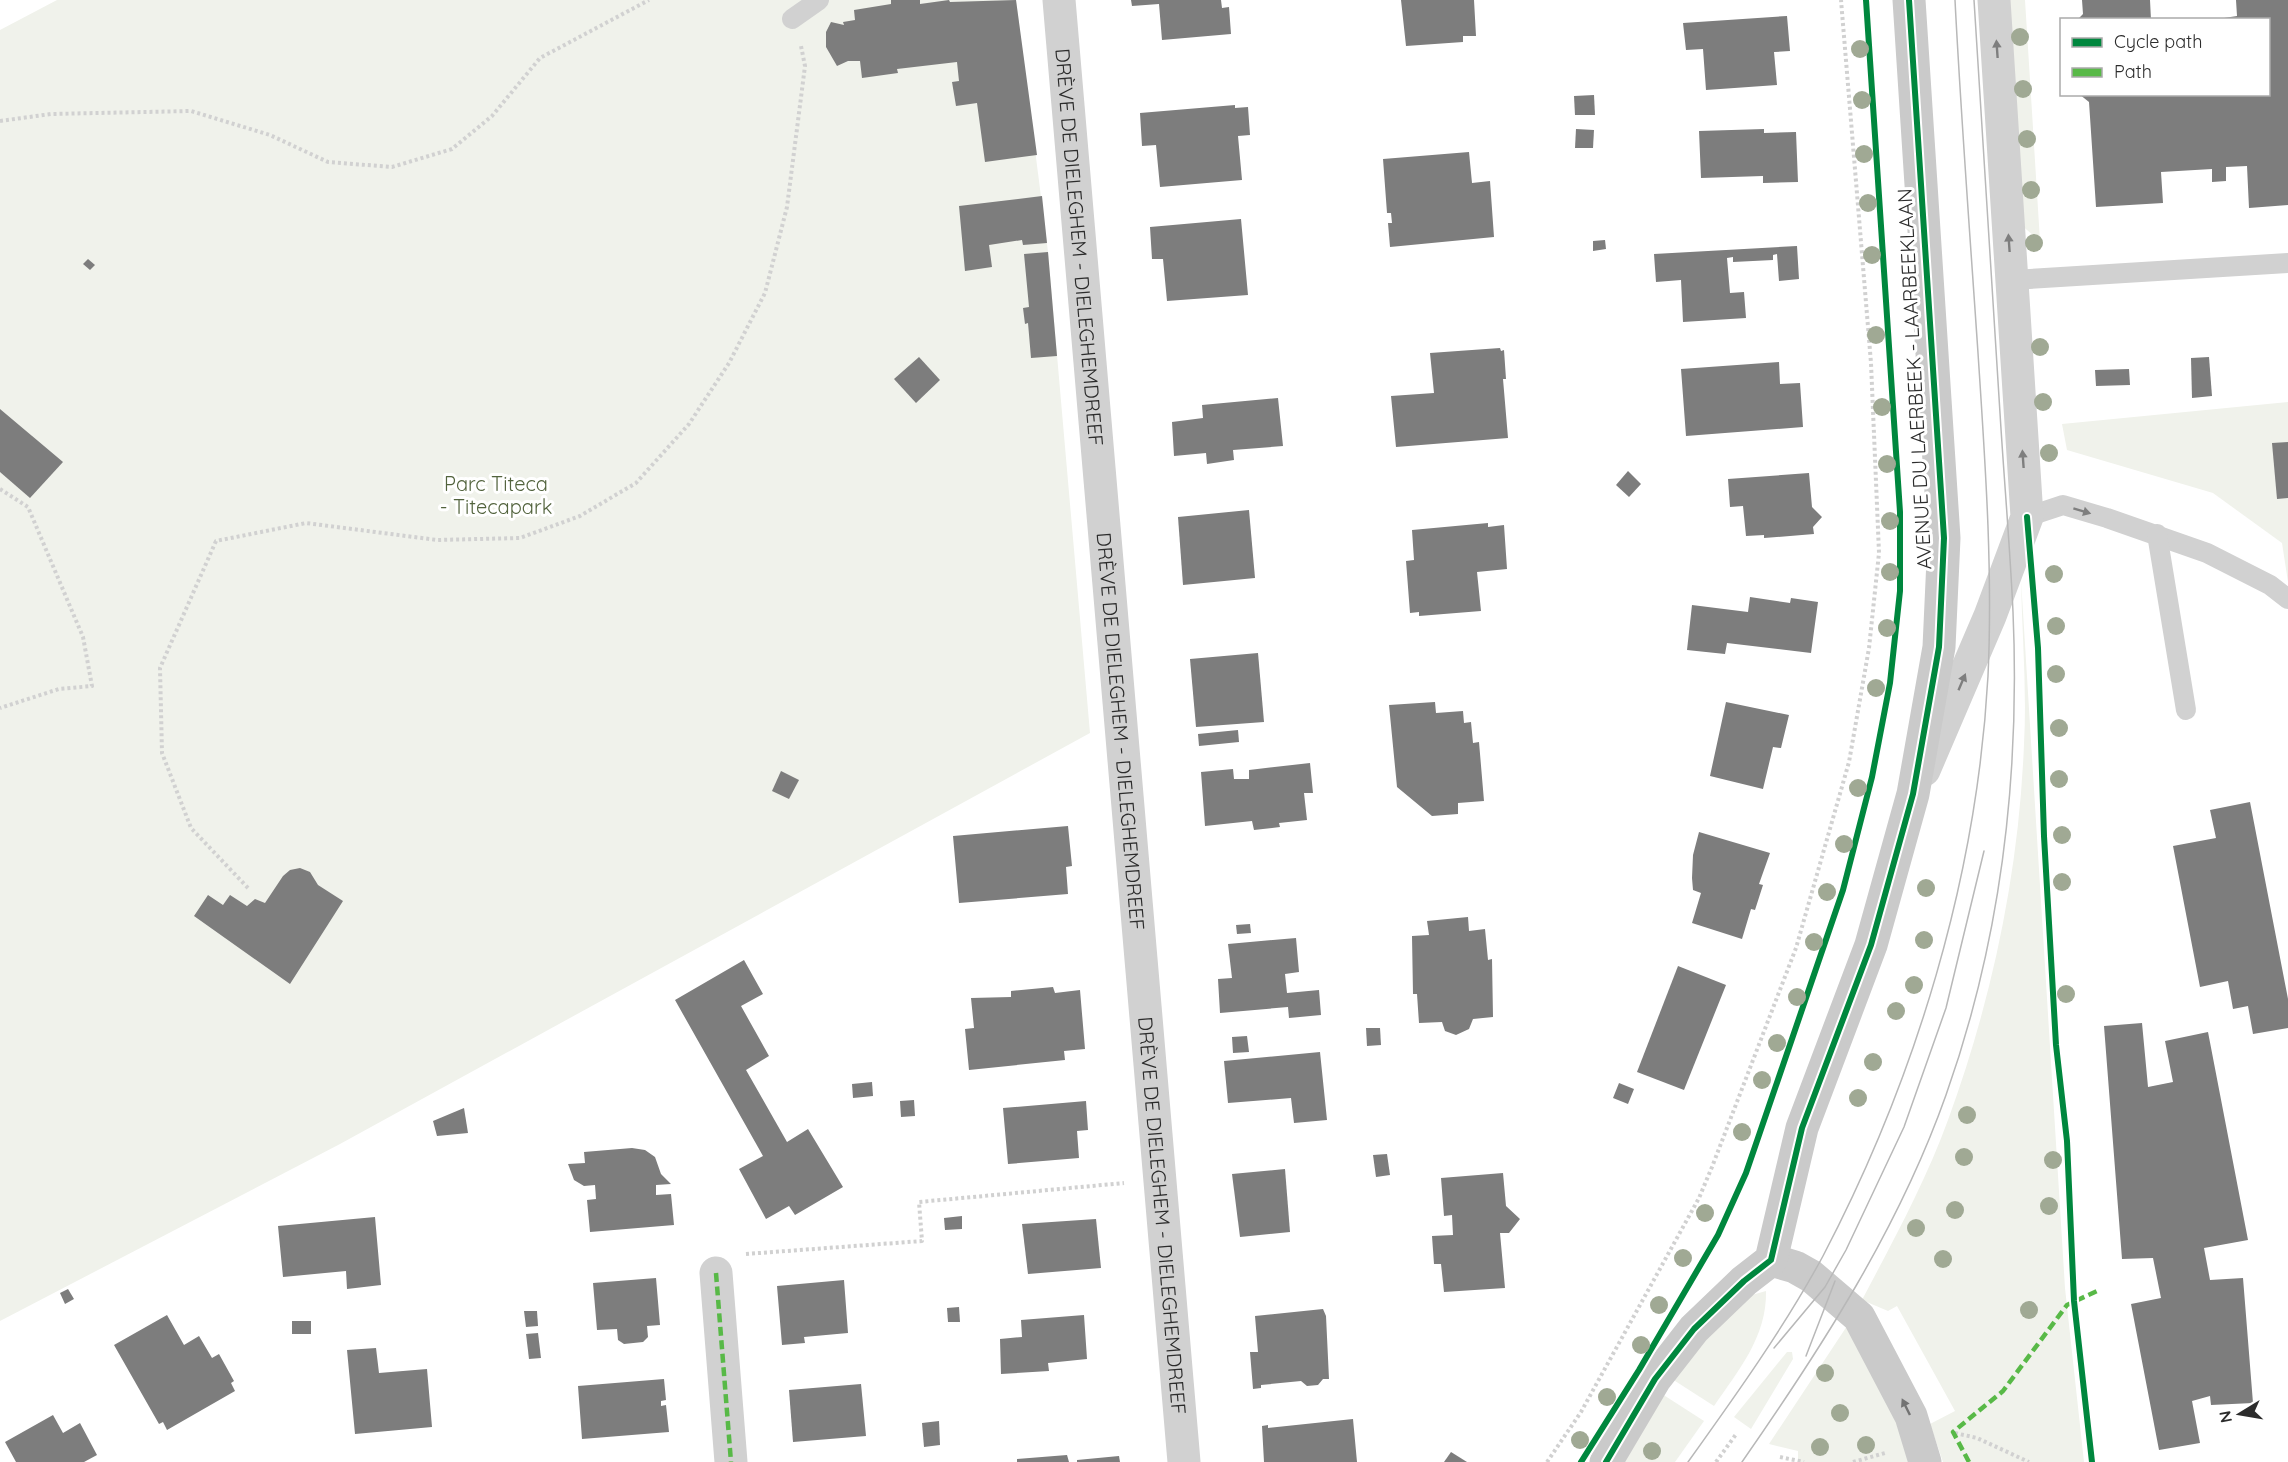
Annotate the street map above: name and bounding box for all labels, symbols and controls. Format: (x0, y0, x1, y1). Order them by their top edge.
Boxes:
legend (2060, 18, 2270, 96)
text: Cycle path (2114, 30, 2202, 53)
one-way arrow (1993, 39, 2002, 58)
street label: DRÈVE DE DIELEGHEM - DIELEGHEMDREEF (1051, 47, 1110, 447)
text: Path (2114, 60, 2152, 83)
street label: AVENUE DU LAERBEEK - LAARBEEKLAAN (1892, 188, 1936, 570)
one-way arrow (2005, 234, 2014, 253)
one-way arrow (2018, 449, 2028, 468)
park label: Parc Titeca - Titecapark (440, 471, 552, 519)
one-way arrow (2073, 507, 2091, 516)
street label: DRÈVE DE DIELEGHEM - DIELEGHEMDREEF (1092, 531, 1151, 931)
one-way arrow (1957, 674, 1966, 691)
street label: DRÈVE DE DIELEGHEM - DIELEGHEMDREEF (1133, 1016, 1192, 1416)
north arrow (2210, 1384, 2270, 1444)
one-way arrow (1902, 1398, 1912, 1416)
text: N (2214, 1409, 2236, 1425)

